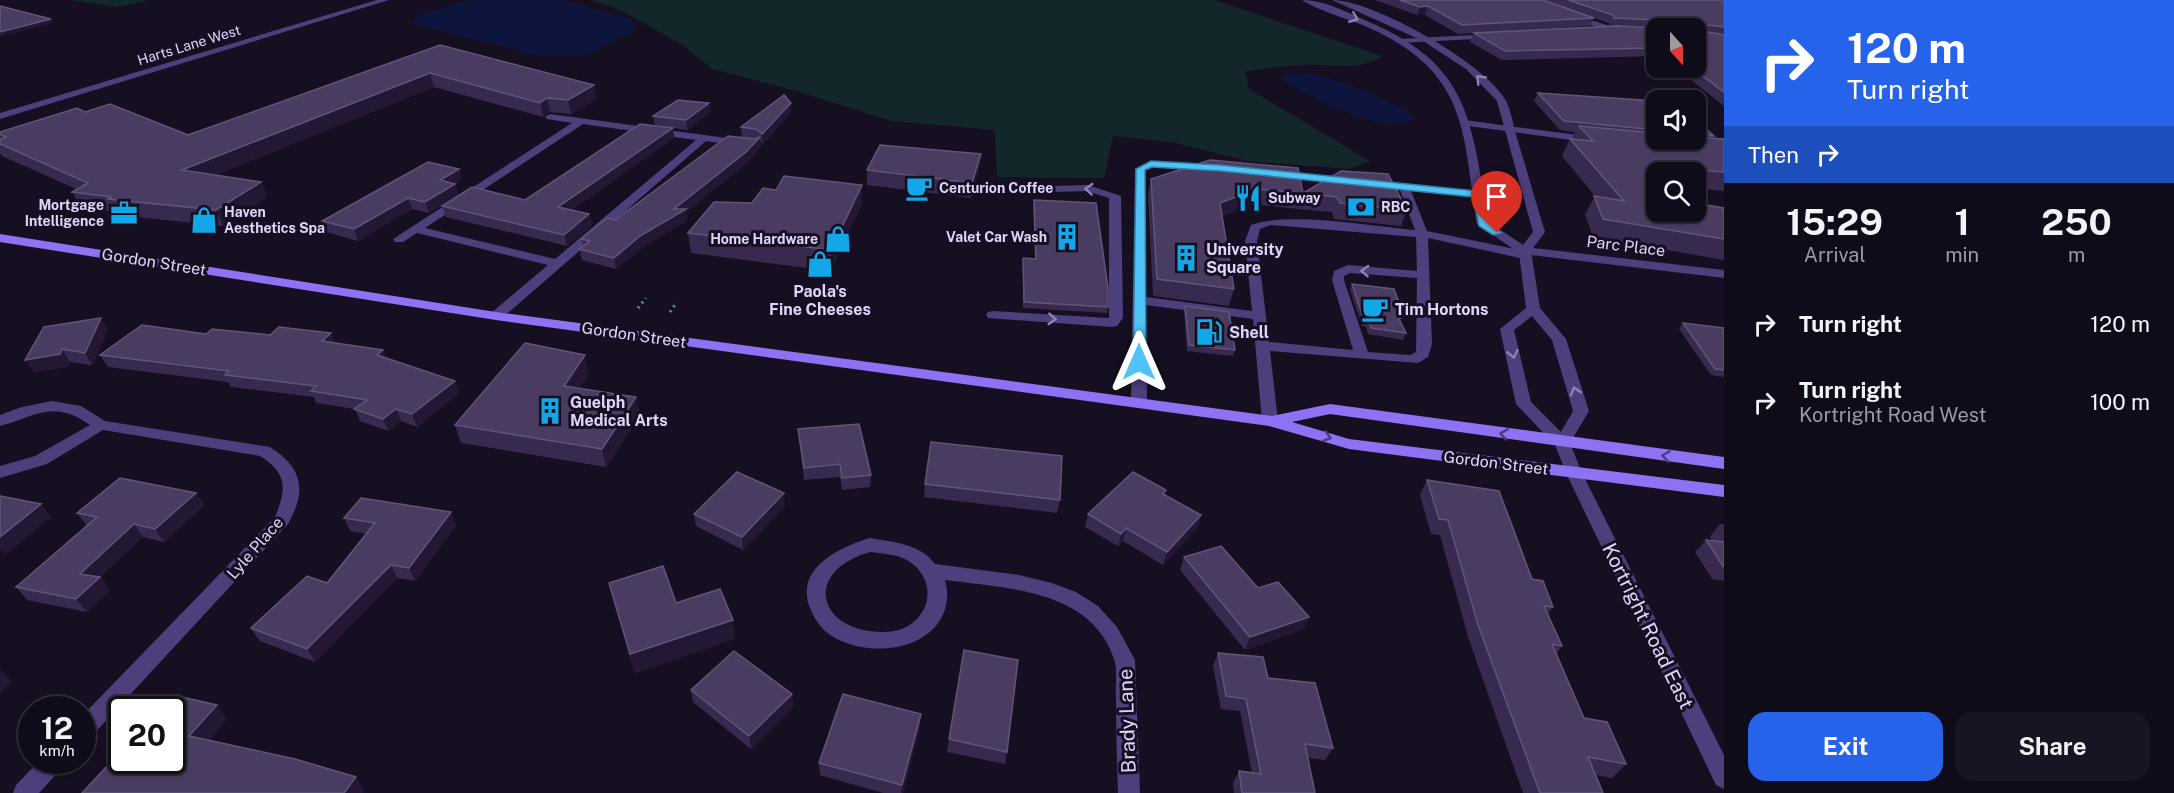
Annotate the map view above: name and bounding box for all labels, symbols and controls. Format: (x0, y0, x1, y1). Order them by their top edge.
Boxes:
one-way arrow (1348, 10, 1358, 23)
north arrow (1646, 18, 1706, 78)
map controls (1646, 18, 1706, 222)
street label: Harts Lane West (135, 22, 243, 68)
text: 120 m (1847, 23, 1966, 72)
icon: right (1748, 24, 1826, 102)
text: Turn right (1847, 73, 1970, 105)
one-way arrow (1477, 75, 1488, 86)
button: sound (1646, 90, 1706, 150)
icon: right (1811, 138, 1844, 171)
text: Then (1748, 142, 1799, 168)
button: search (1646, 162, 1706, 222)
pin (1471, 171, 1522, 233)
cafe icon: Centurion Coffee (904, 173, 934, 203)
place label: Centurion Coffee (939, 180, 1053, 196)
icon: arrive (1480, 180, 1513, 213)
one-way arrow (1085, 183, 1094, 196)
restaurant icon: Subway (1233, 183, 1263, 213)
place label: Subway (1268, 190, 1321, 206)
bank icon: RBC (1346, 192, 1376, 222)
place label: Mortgage Intelligence (25, 197, 104, 229)
office icon: Mortgage Intelligence (109, 198, 139, 228)
place label: RBC (1381, 199, 1410, 215)
text: 15:29 (1786, 201, 1883, 243)
text: 1 (1954, 201, 1970, 243)
text: 250 (2041, 201, 2112, 243)
place label: Haven Aesthetics Spa (224, 204, 325, 236)
shop icon: Haven Aesthetics Spa (189, 205, 219, 235)
building icon: Valet Car Wash (1052, 222, 1082, 252)
shop icon: Home Hardware (823, 224, 853, 254)
place label: Valet Car Wash (946, 229, 1047, 245)
place label: Home Hardware (710, 231, 818, 247)
street label: Parc Place (1586, 232, 1666, 260)
place label: University Square (1206, 240, 1284, 277)
building icon: University Square (1171, 243, 1201, 273)
text: Arrival (1804, 243, 1865, 267)
text: min (1945, 243, 1979, 267)
text: m (2068, 243, 2085, 267)
street label: Gordon Street (100, 244, 208, 280)
shop icon: Paola's Fine Cheeses (805, 249, 835, 279)
one-way arrow (1360, 264, 1369, 277)
place label: Paola's Fine Cheeses (769, 282, 871, 319)
cafe icon: Tim Hortons (1360, 294, 1390, 324)
place label: Tim Hortons (1395, 300, 1488, 319)
icon: right (1748, 308, 1781, 341)
text: Turn right (1799, 311, 1902, 337)
text: 120 m (2090, 311, 2150, 337)
one-way arrow (1047, 312, 1056, 325)
fuel station icon: Shell (1194, 317, 1224, 347)
street label: Gordon Street (581, 318, 687, 352)
place label: Shell (1229, 323, 1269, 342)
position arrow (1107, 330, 1171, 394)
one-way arrow (1506, 349, 1519, 359)
text: Turn right (1799, 377, 1902, 403)
one-way arrow (1570, 386, 1582, 397)
icon: right (1748, 386, 1781, 419)
text: 100 m (2090, 389, 2150, 415)
place label: Guelph Medical Arts (570, 393, 668, 430)
building icon: Guelph Medical Arts (535, 396, 565, 426)
text: Kortright Road West (1799, 403, 1986, 427)
one-way arrow (1500, 428, 1509, 440)
one-way arrow (1321, 430, 1331, 442)
street label: Gordon Street (1443, 447, 1549, 479)
one-way arrow (1661, 450, 1671, 462)
street label: Lyle Place (223, 513, 287, 583)
street label: Kortright Road East (1597, 539, 1699, 713)
street label: Brady Lane (1113, 668, 1141, 774)
speed limit sign: 20 (108, 696, 186, 774)
text: 12 (41, 710, 73, 746)
button: Exit (1748, 712, 1943, 781)
button: Share (1955, 712, 2150, 781)
text: km/h (39, 742, 75, 759)

